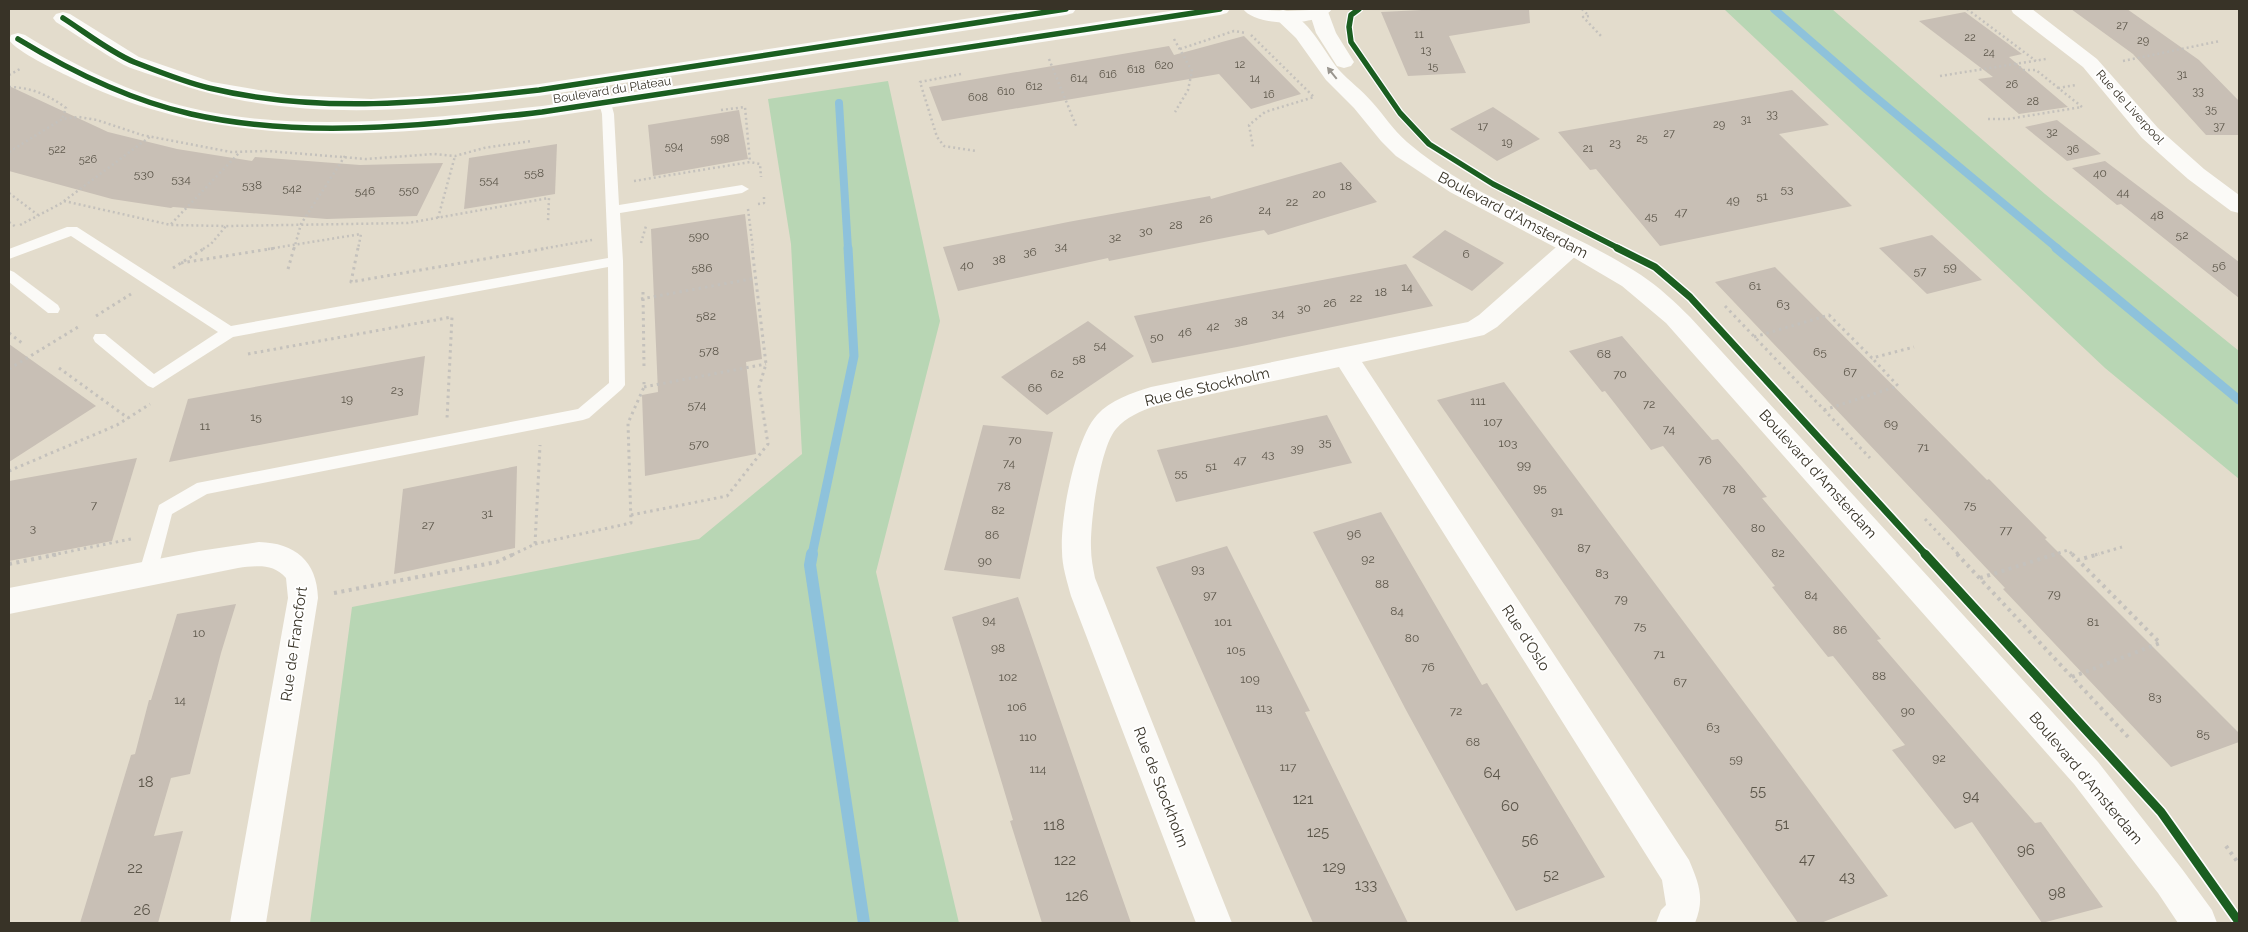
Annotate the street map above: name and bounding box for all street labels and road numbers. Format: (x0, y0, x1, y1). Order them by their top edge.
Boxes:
street label: Rue de Liverpool (2093, 67, 2167, 147)
street label: Boulevard du Plateau (552, 74, 672, 106)
street label: Boulevard d'Amsterdam (1435, 168, 1591, 262)
street label: Rue de Stockholm (1143, 364, 1271, 410)
street label: Boulevard d'Amsterdam (1755, 406, 1881, 542)
street label: Rue de Francfort (277, 585, 311, 703)
street label: Rue d'Oslo (1498, 602, 1554, 674)
street label: Boulevard d'Amsterdam (2025, 708, 2147, 848)
street label: Rue de Stockholm (1130, 724, 1192, 850)

